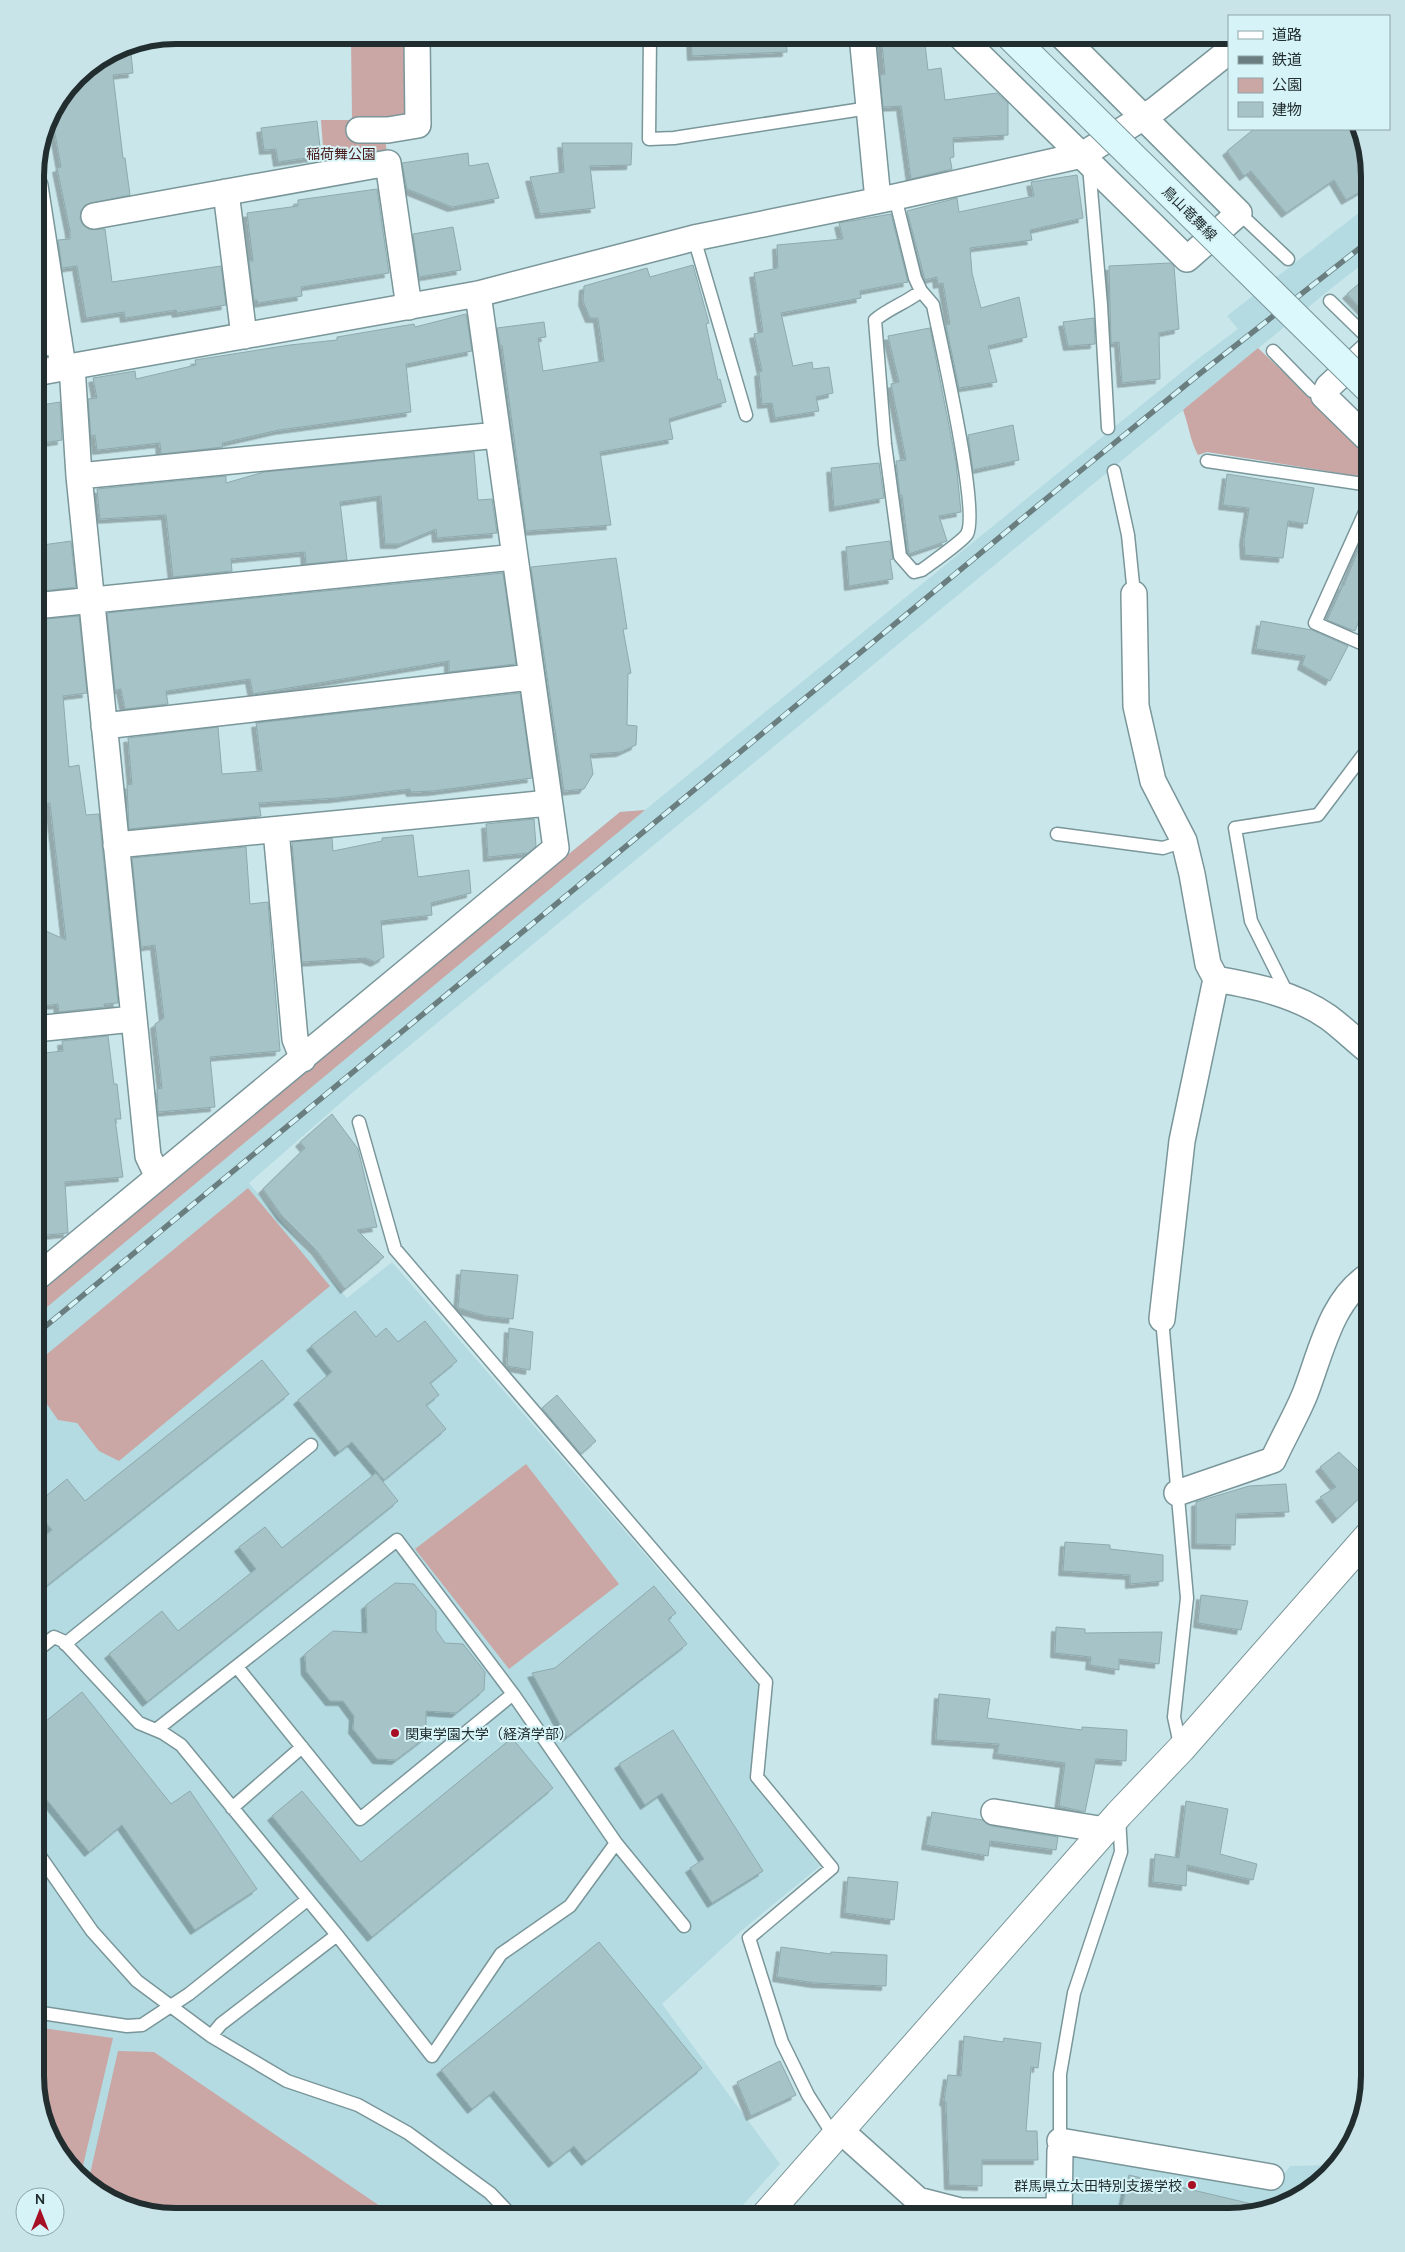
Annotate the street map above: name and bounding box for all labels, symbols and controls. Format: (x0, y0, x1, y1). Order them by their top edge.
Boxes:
legend (1228, 15, 1390, 130)
text: 道路 (1272, 24, 1302, 45)
text: 鉄道 (1272, 49, 1302, 70)
text: 公園 (1272, 74, 1302, 95)
text: 建物 (1272, 99, 1302, 120)
park label: 稲荷舞公園 (306, 144, 376, 163)
street label: 鳥山竜舞線 (1159, 182, 1221, 244)
place label: 関東学園大学（経済学部） (405, 1724, 573, 1743)
marker: 関東学園大学（経済学部） (389, 1727, 401, 1739)
place label: 群馬県立太田特別支援学校 (1014, 2176, 1182, 2195)
marker: 群馬県立太田特別支援学校 (1186, 2179, 1198, 2191)
north arrow (15, 2187, 65, 2237)
text: N (35, 2189, 45, 2208)

